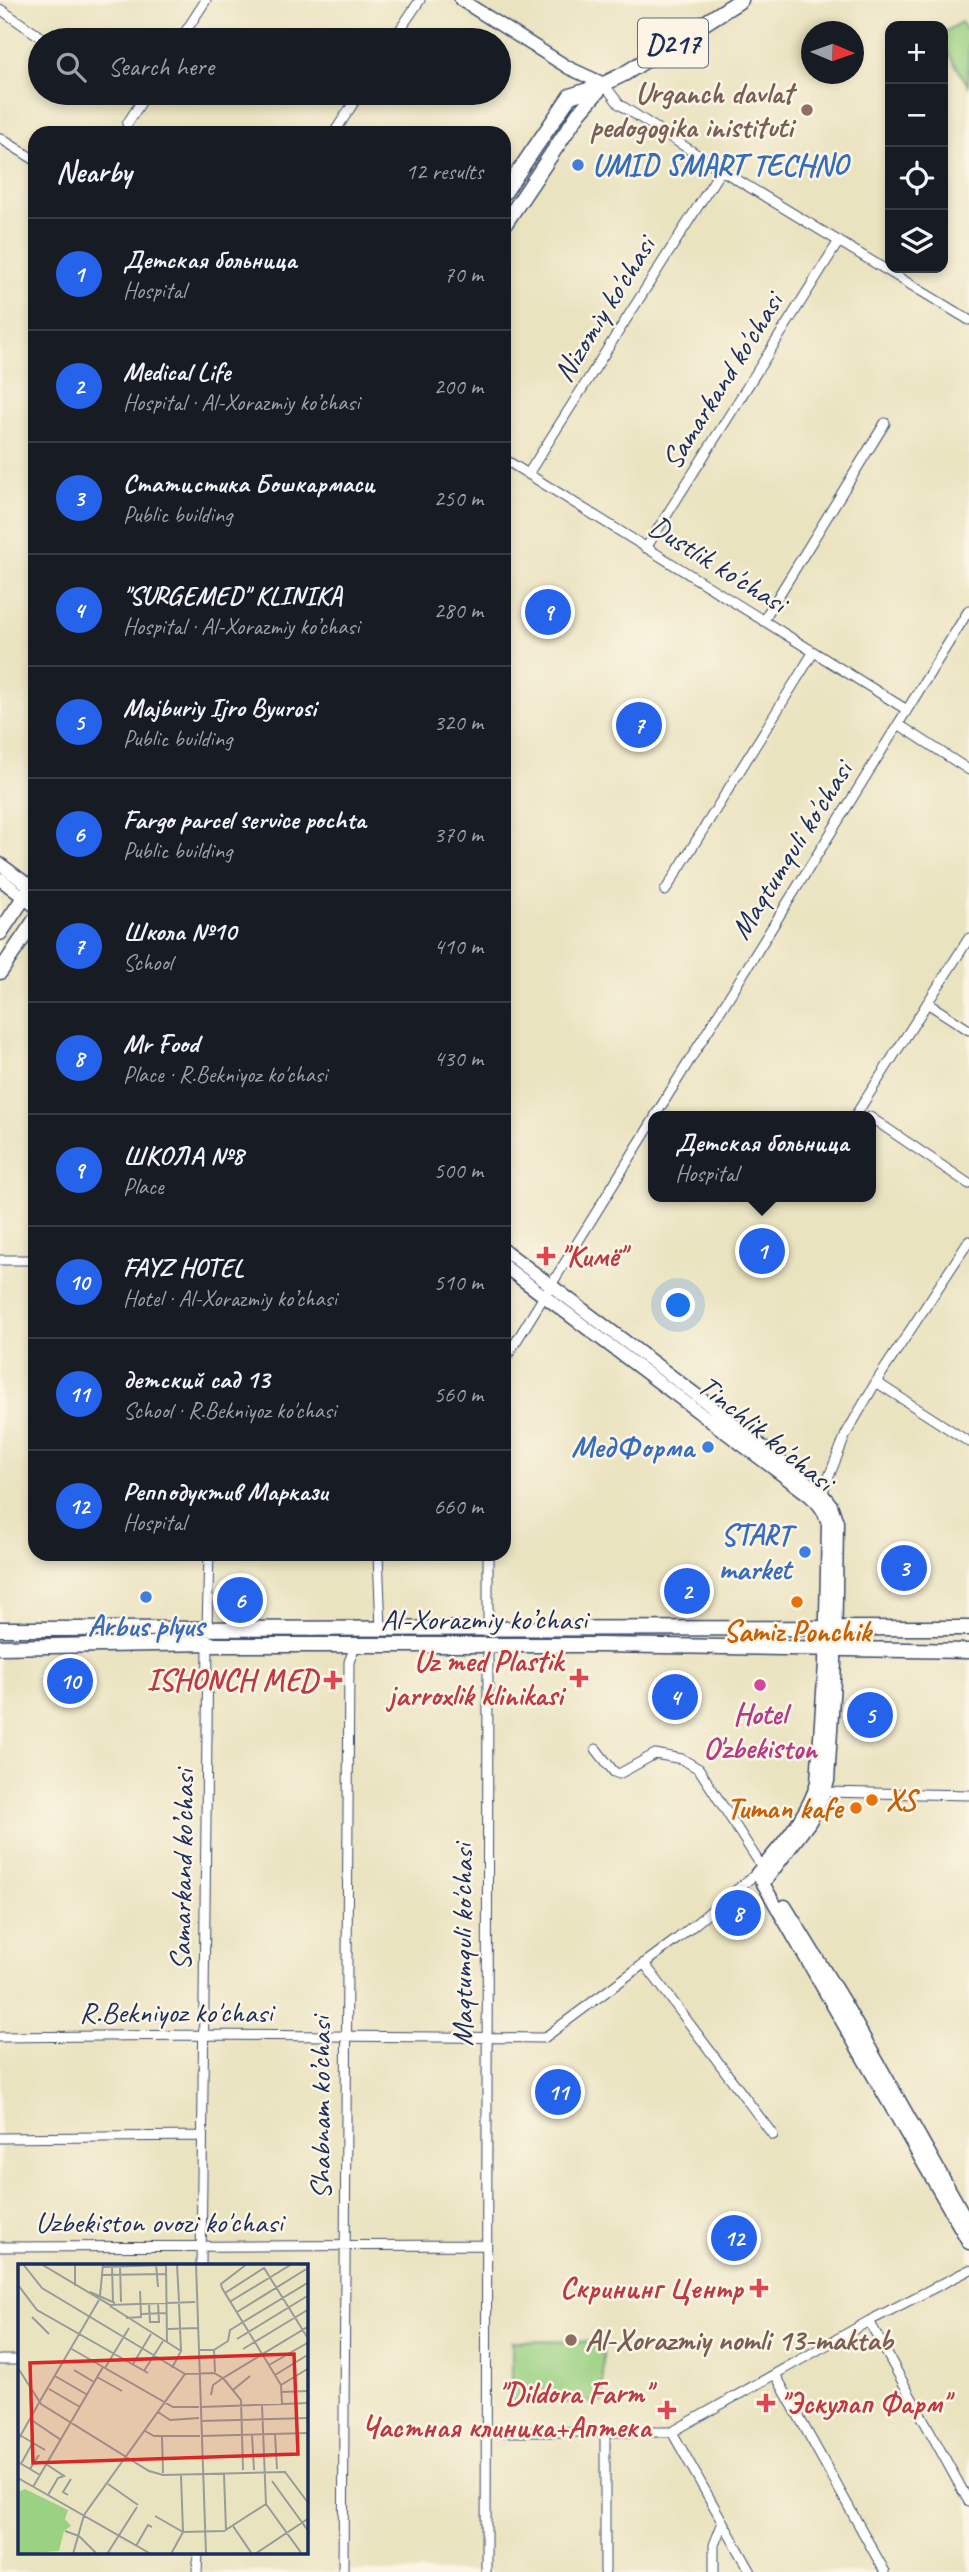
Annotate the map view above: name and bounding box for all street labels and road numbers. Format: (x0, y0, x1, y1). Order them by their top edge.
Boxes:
road number: D217 (638, 19, 708, 68)
street label: Nizomiy ko'chasi (544, 226, 665, 389)
street label: Samarkand ko'chasi (653, 283, 793, 476)
street label: Dustlik ko'chasi (642, 507, 797, 623)
street label: Maqtumquli ko'chasi (721, 751, 863, 946)
street label: Tinchlik ko'chasi (690, 1367, 844, 1502)
street label: Al-Xorazmiy ko’chasi (381, 1600, 591, 1638)
street label: Samarkand ko’chasi (161, 1766, 203, 1971)
street label: Maqtumquli ko'chasi (443, 1840, 481, 2046)
street label: R.Bekniyoz ko'chasi (79, 1993, 276, 2031)
street label: Shabnam ko’chasi (301, 2013, 339, 2200)
street label: Uzbekiston ovozi ko'chasi (35, 2203, 286, 2241)

